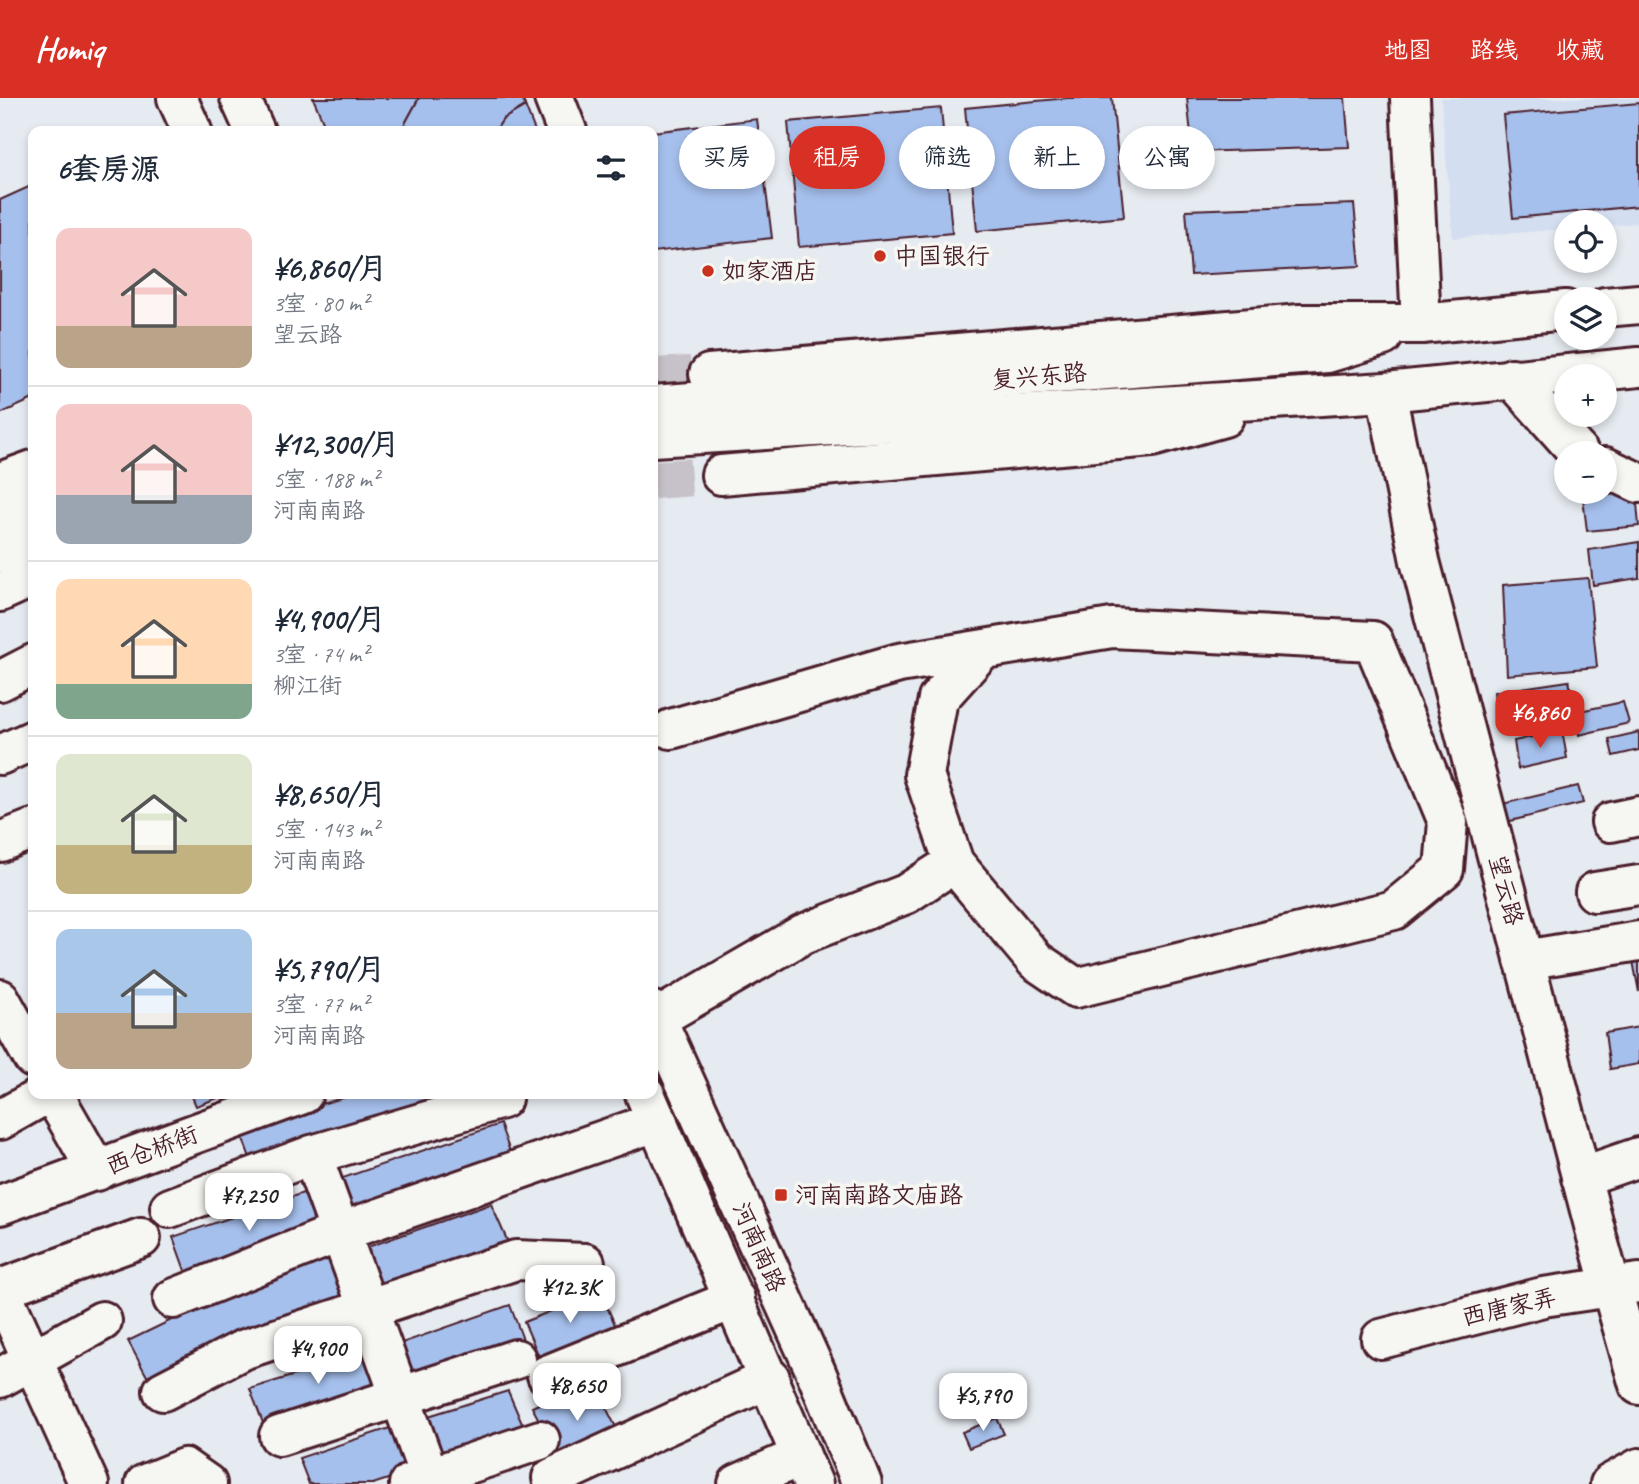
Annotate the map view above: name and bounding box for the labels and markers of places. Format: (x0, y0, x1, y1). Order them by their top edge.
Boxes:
place label: 中国银行 (894, 241, 990, 271)
marker: 中国银行 (872, 248, 888, 264)
place label: 如家酒店 (722, 256, 818, 286)
marker: 如家酒店 (700, 263, 716, 279)
pin: ¥6,860 (1483, 690, 1597, 750)
pin: ¥7,250 (192, 1174, 306, 1233)
place label: 河南南路文庙路 (795, 1180, 963, 1210)
marker: 河南南路文庙路 (773, 1187, 789, 1203)
pin: ¥12.3K (513, 1266, 627, 1325)
pin: ¥4,900 (261, 1326, 375, 1386)
pin: ¥8,650 (520, 1364, 634, 1423)
pin: ¥5,790 (926, 1374, 1040, 1433)

